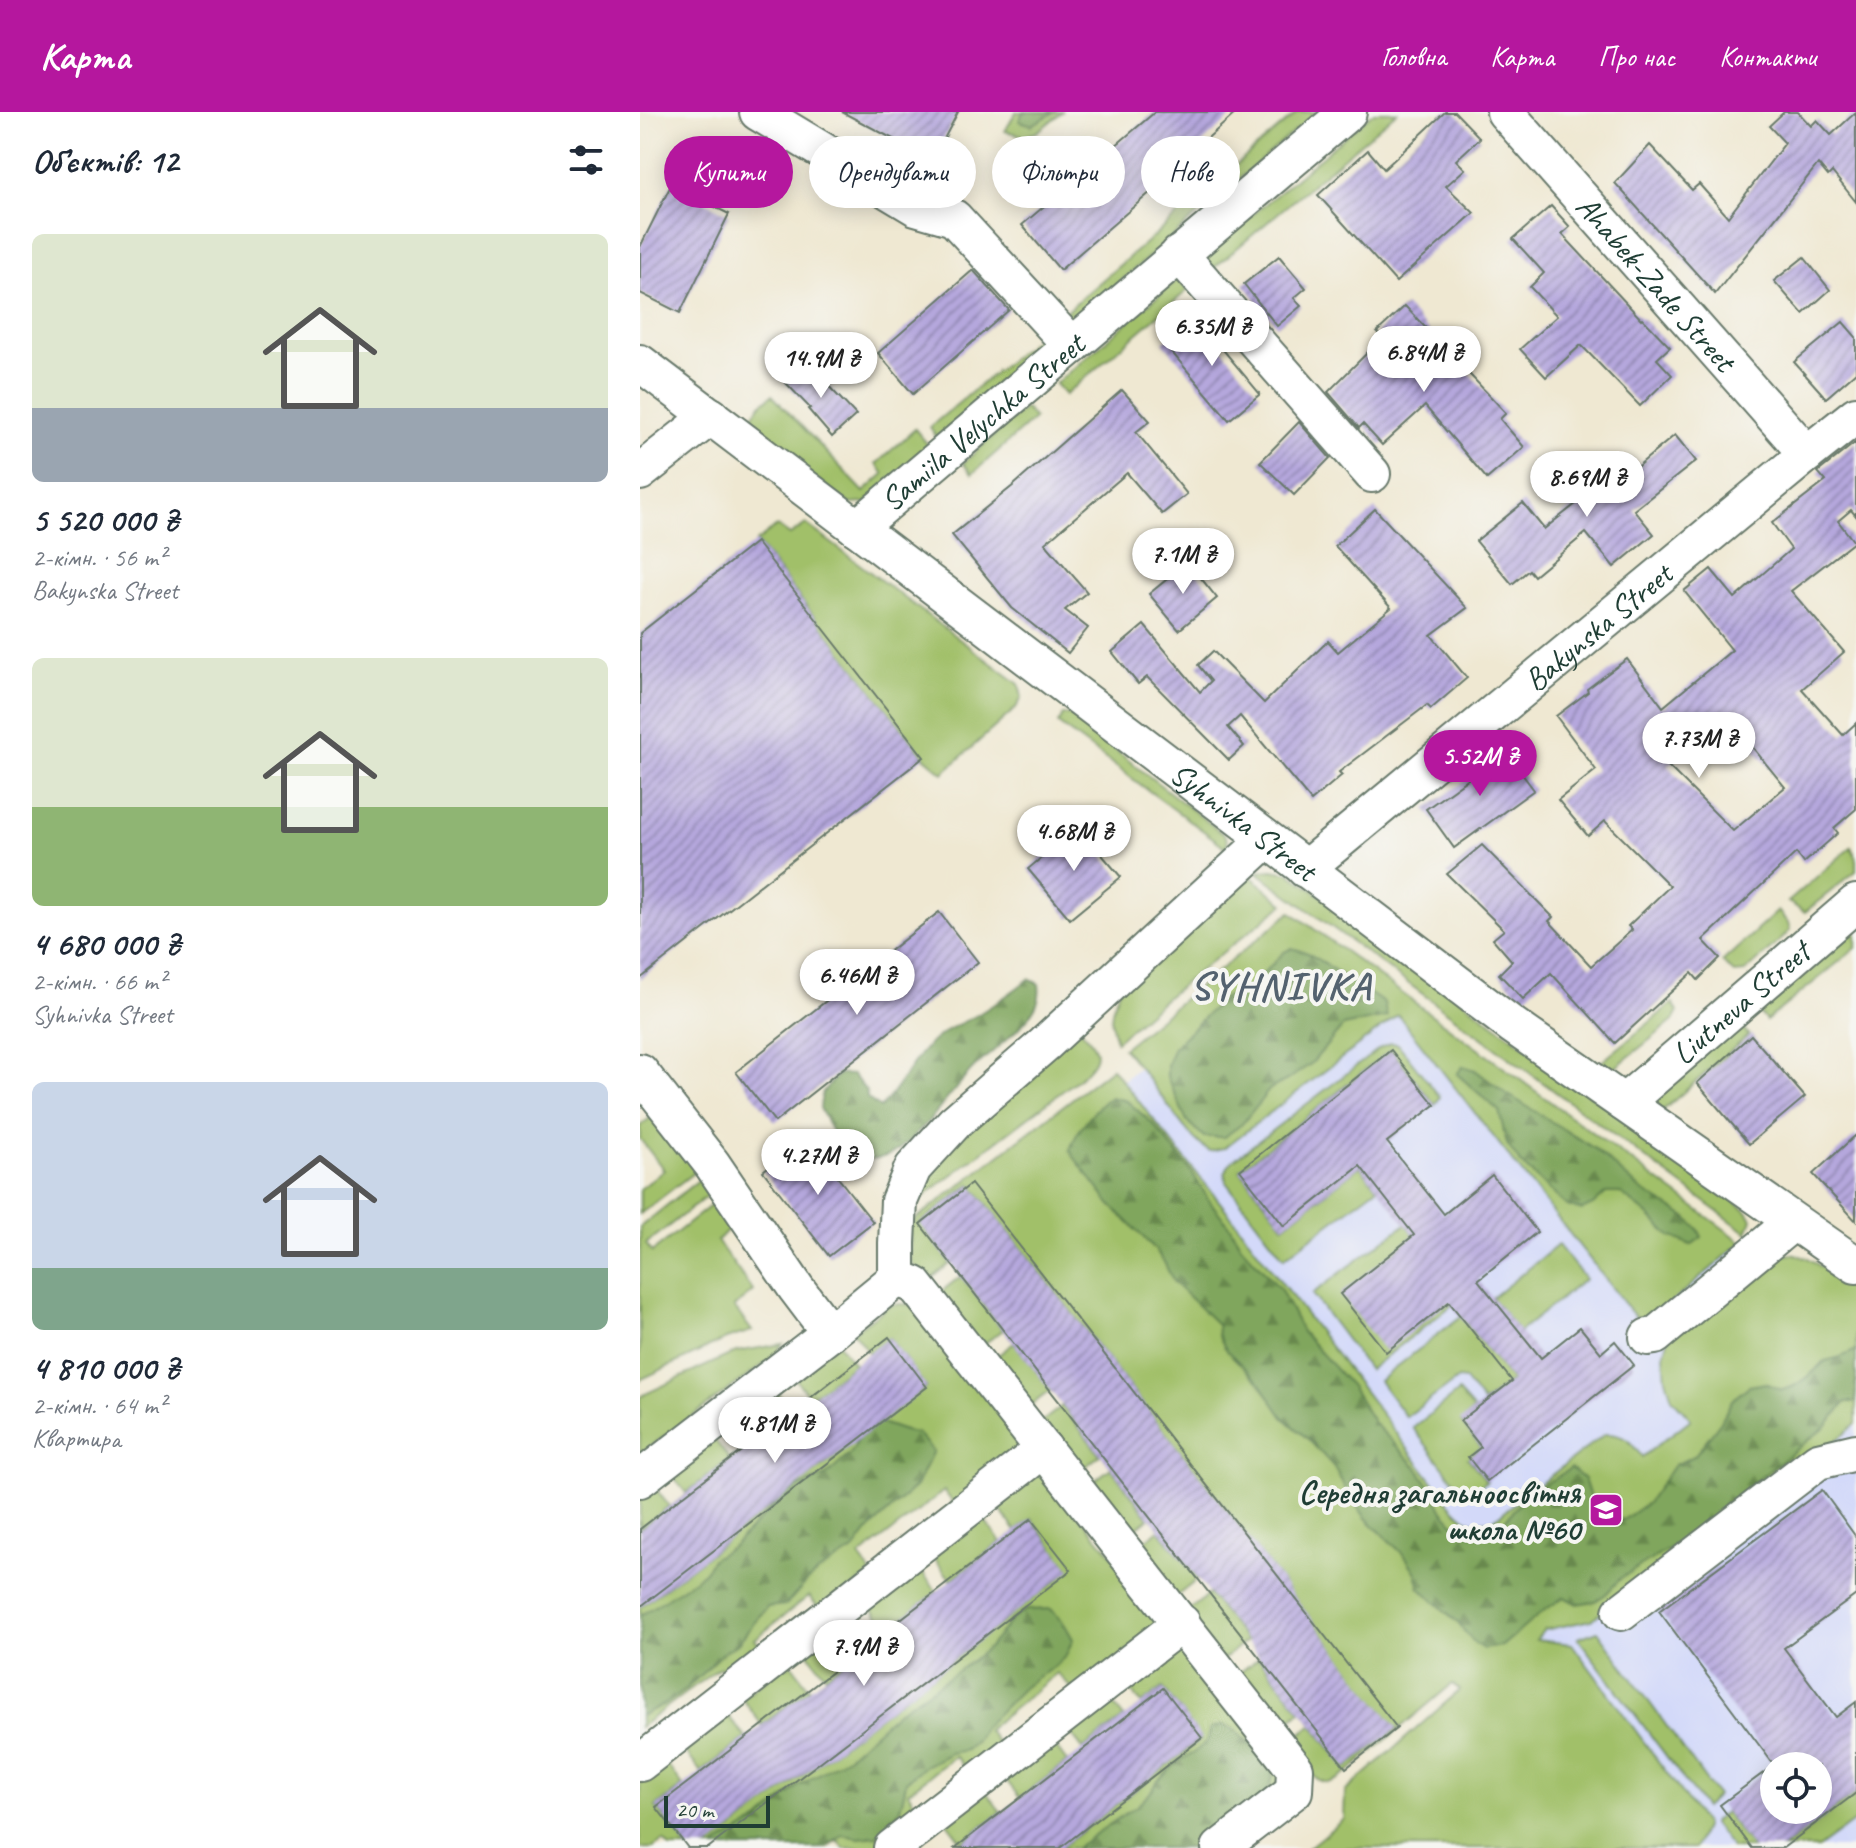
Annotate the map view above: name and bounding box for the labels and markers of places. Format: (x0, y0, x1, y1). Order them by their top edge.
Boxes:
pin: 6.35M ₴ (1138, 300, 1286, 368)
pin: 6.84M ₴ (1350, 326, 1498, 394)
pin: 14.9M ₴ (747, 332, 895, 400)
pin: 8.69M ₴ (1513, 451, 1661, 519)
pin: 7.1M ₴ (1118, 528, 1248, 596)
pin: 7.73M ₴ (1625, 712, 1773, 780)
pin: 5.52M ₴ (1406, 730, 1554, 798)
pin: 4.68M ₴ (1000, 805, 1148, 873)
pin: 6.46M ₴ (783, 949, 931, 1017)
pin: 4.27M ₴ (744, 1129, 892, 1197)
pin: 4.81M ₴ (701, 1397, 849, 1465)
place label: Середня загальноосвітня школа №60 (1299, 1472, 1584, 1550)
school or university icon: Середня загальноосвітня школа №60 (1587, 1491, 1625, 1529)
pin: 7.9M ₴ (799, 1620, 929, 1688)

